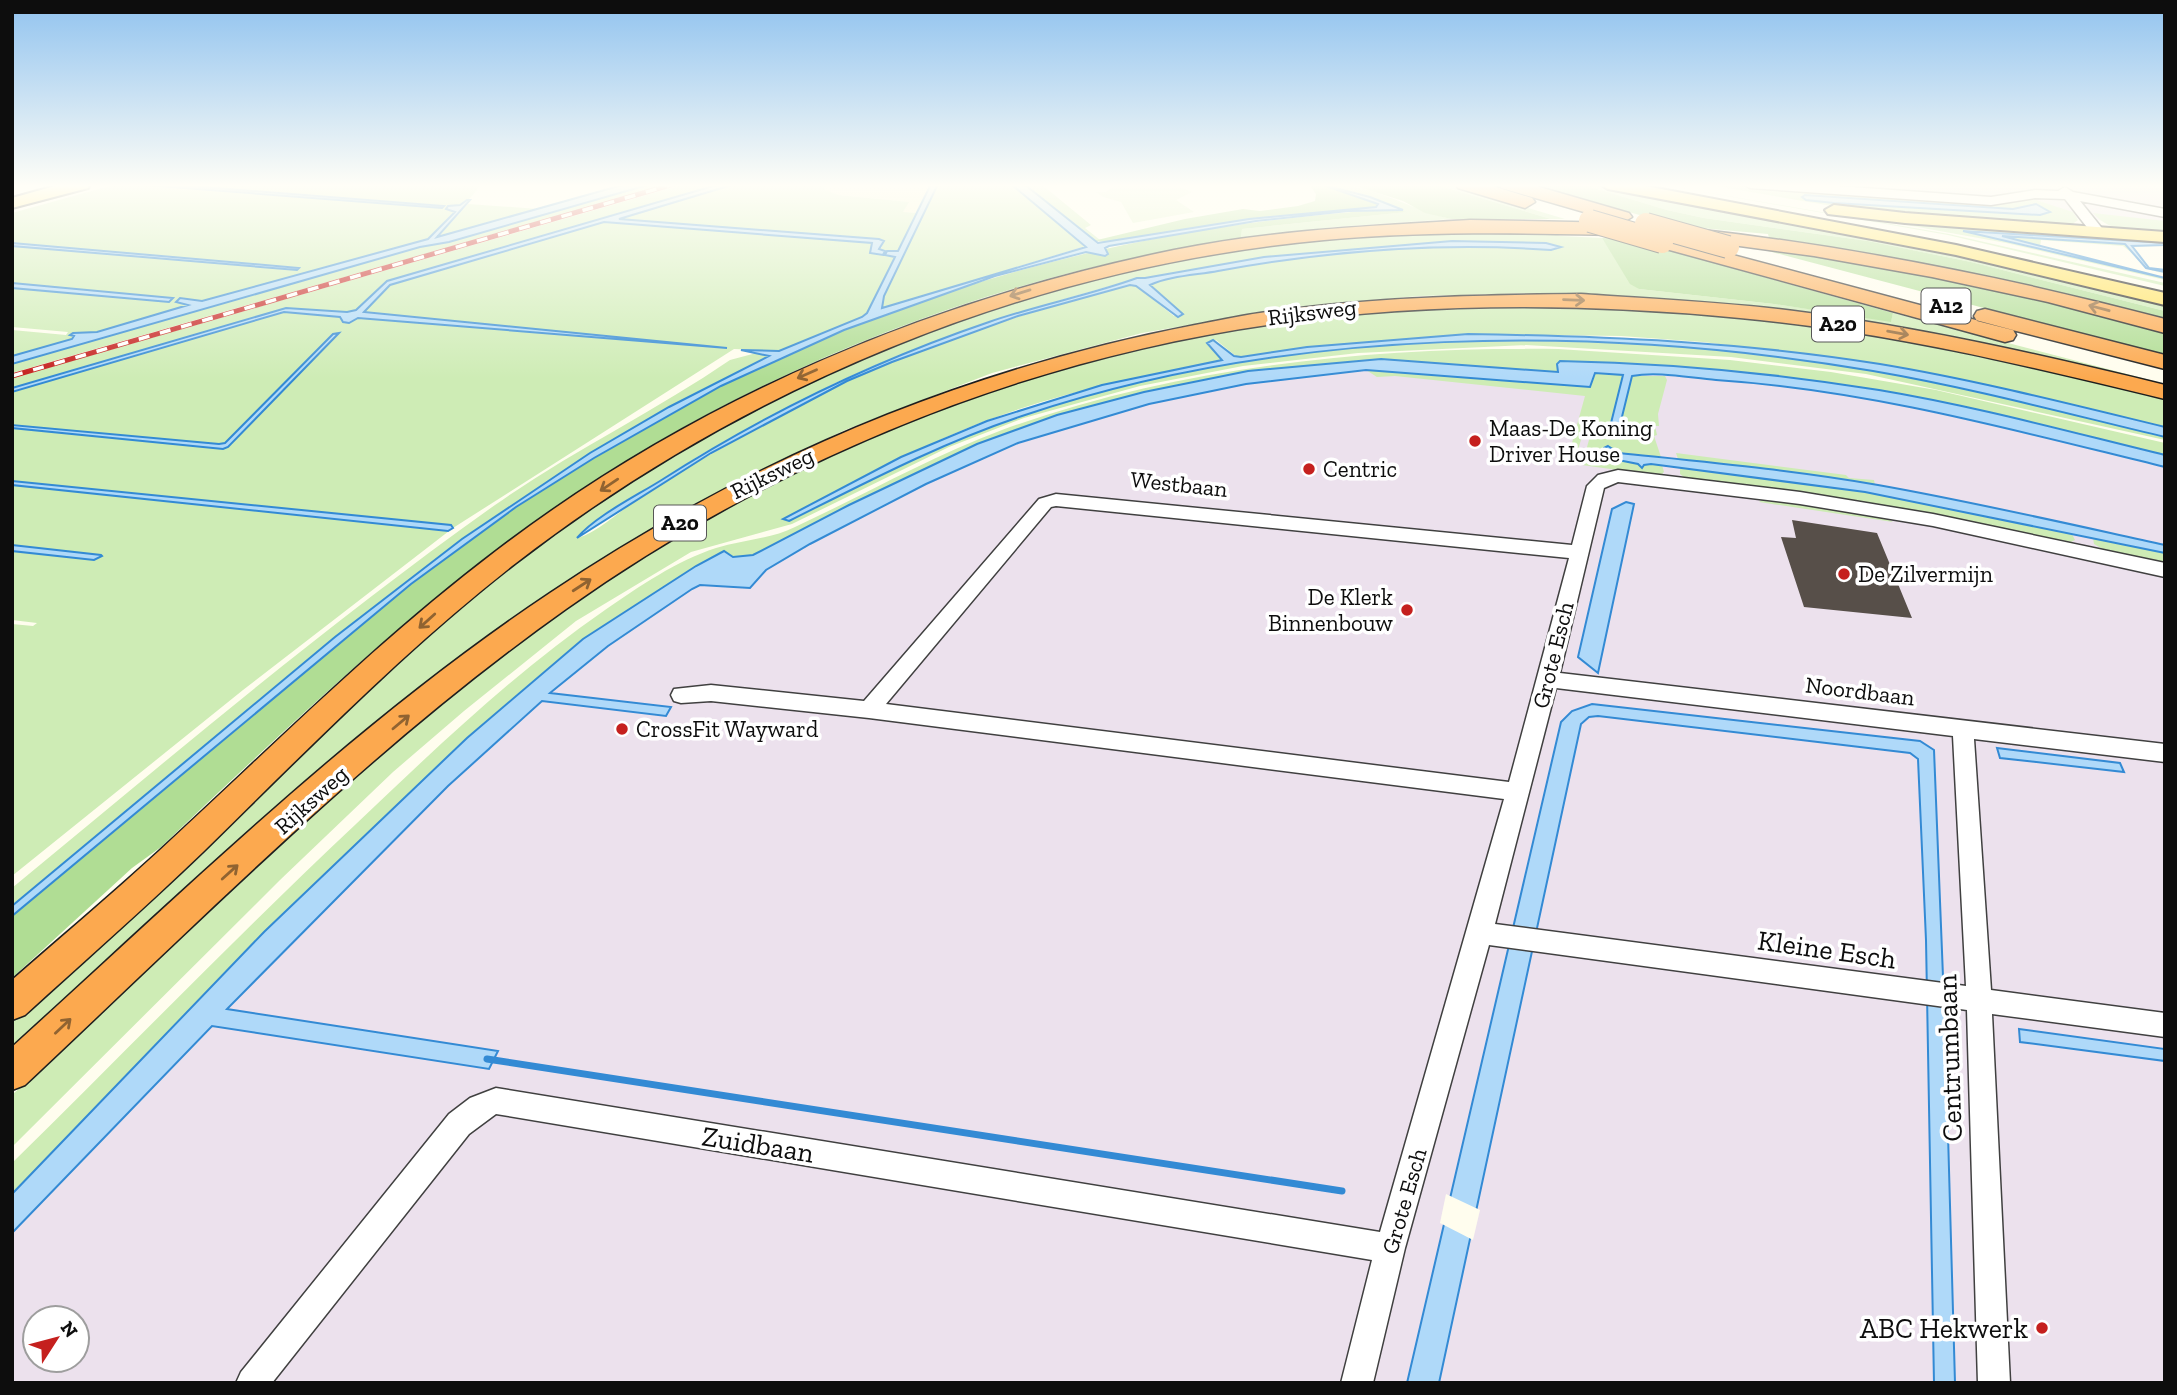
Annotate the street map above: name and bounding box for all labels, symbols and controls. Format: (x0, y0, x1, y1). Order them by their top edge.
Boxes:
one-way arrow (1009, 288, 1031, 301)
road number: A12 (1922, 288, 1970, 324)
street label: Rijksweg (1266, 293, 1358, 331)
one-way arrow (1563, 293, 1586, 306)
one-way arrow (2088, 301, 2110, 314)
road number: A20 (1812, 306, 1864, 342)
one-way arrow (1886, 327, 1909, 340)
one-way arrow (797, 368, 819, 381)
place label: Maas-De Koning Driver House (1489, 414, 1653, 468)
marker: Maas-De Koning Driver House (1467, 433, 1483, 449)
street label: Rijksweg (726, 441, 819, 505)
place label: Centric (1323, 455, 1397, 483)
marker: Centric (1301, 461, 1317, 477)
street label: Westbaan (1129, 465, 1229, 503)
one-way arrow (599, 478, 619, 492)
road number: A20 (654, 505, 706, 540)
place label: De Zilvermijn (1858, 560, 1993, 588)
marker: De Zilvermijn (1836, 566, 1852, 582)
one-way arrow (572, 577, 591, 592)
place label: De Klerk Binnenbouw (1268, 583, 1393, 637)
street label: Grote Esch (1526, 599, 1580, 711)
marker: De Klerk Binnenbouw (1399, 602, 1415, 618)
one-way arrow (418, 613, 436, 629)
street label: Noordbaan (1804, 670, 1916, 712)
one-way arrow (392, 714, 410, 730)
place label: CrossFit Wayward (636, 715, 819, 743)
marker: CrossFit Wayward (614, 721, 630, 737)
street label: Rijksweg (268, 759, 354, 840)
one-way arrow (221, 864, 238, 881)
street label: Kleine Esch (1756, 923, 1899, 976)
street label: Centrumbaan (1930, 974, 1969, 1142)
one-way arrow (53, 1018, 71, 1034)
street label: Zuidbaan (700, 1119, 816, 1170)
street label: Grote Esch (1376, 1145, 1433, 1257)
north arrow (21, 1304, 91, 1374)
place label: ABC Hekwerk (1860, 1312, 2028, 1345)
text: N (56, 1317, 83, 1342)
marker: ABC Hekwerk (2034, 1320, 2050, 1336)

